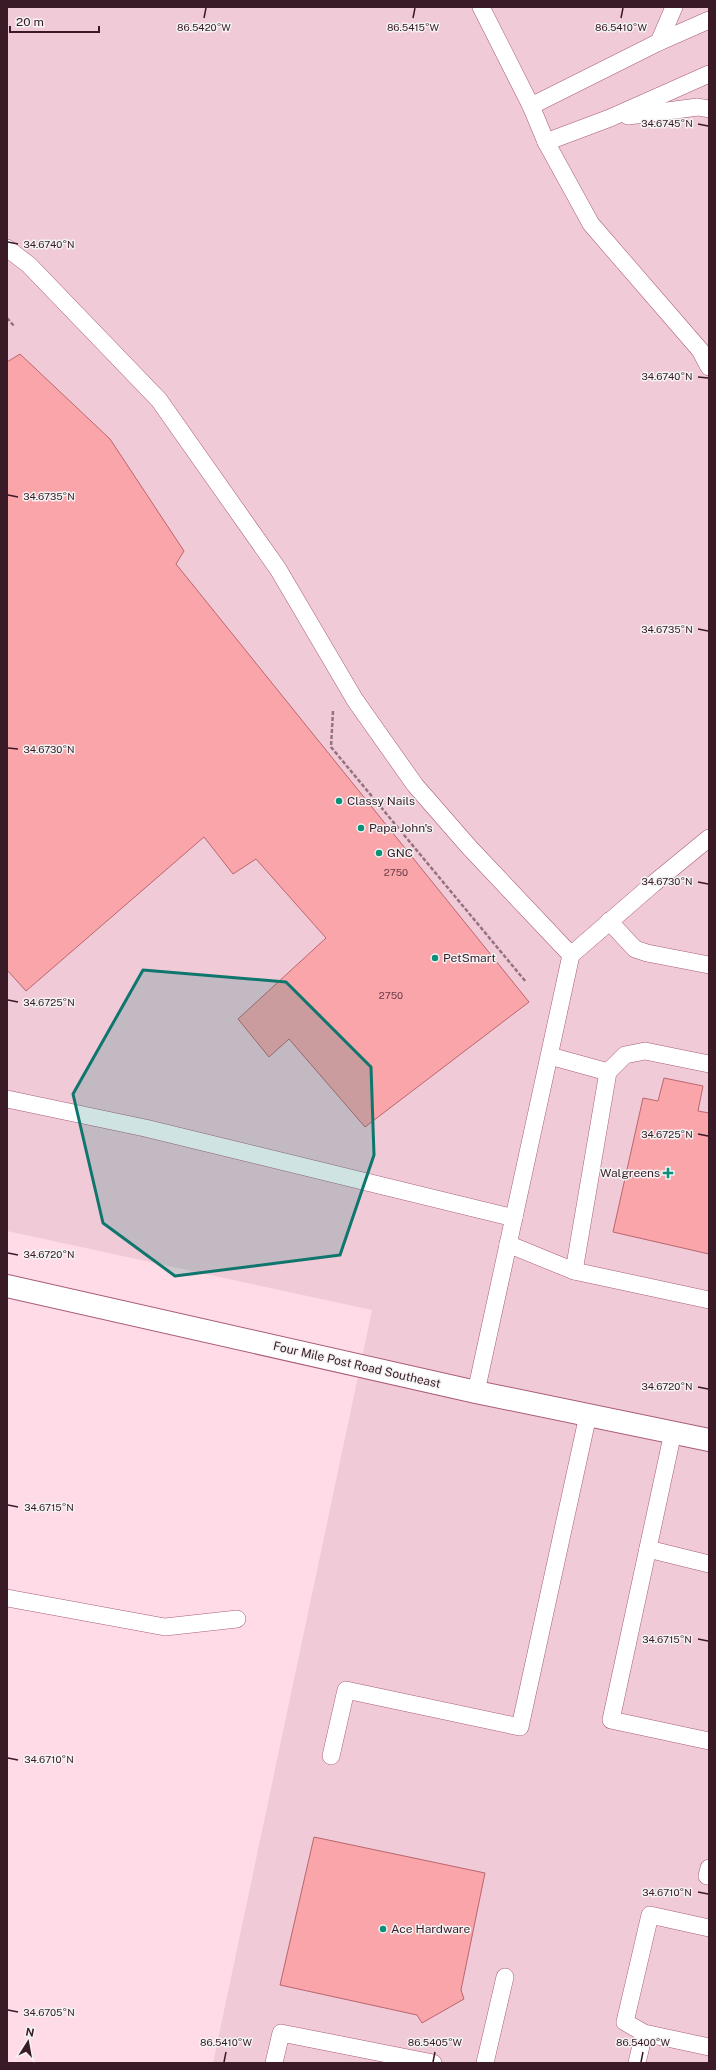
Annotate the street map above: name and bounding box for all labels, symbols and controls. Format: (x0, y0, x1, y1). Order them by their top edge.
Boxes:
scale bar (10, 8, 99, 34)
text: 20 m (16, 15, 44, 29)
text: 86.5420°W (177, 21, 231, 33)
text: 86.5415°W (387, 21, 440, 33)
text: 86.5410°W (595, 21, 647, 33)
text: 34.6745°N (641, 117, 693, 129)
text: 34.6740°N (23, 238, 75, 250)
text: 34.6740°N (641, 370, 693, 382)
text: 34.6735°N (23, 490, 75, 502)
text: 34.6735°N (641, 623, 693, 635)
text: 34.6730°N (23, 743, 75, 755)
place label: Classy Nails (347, 794, 415, 808)
marker: Classy Nails (334, 796, 344, 806)
place label: Papa John's (369, 821, 433, 835)
marker: Papa John's (356, 823, 366, 833)
place label: GNC (387, 846, 413, 860)
marker: GNC (374, 848, 384, 858)
house number: 2750 (384, 866, 408, 878)
text: 34.6730°N (641, 875, 693, 887)
place label: PetSmart (443, 951, 496, 965)
marker: PetSmart (430, 953, 440, 963)
house number: 2750 (379, 989, 403, 1001)
text: 34.6725°N (23, 996, 75, 1008)
text: 34.6725°N (641, 1128, 693, 1140)
place label: Walgreens (600, 1166, 660, 1180)
marker: Walgreens (663, 1168, 673, 1178)
text: 34.6720°N (23, 1248, 75, 1260)
street label: Four Mile Post Road Southeast (272, 1339, 442, 1391)
text: 34.6720°N (641, 1380, 693, 1392)
text: 34.6715°N (24, 1501, 74, 1513)
text: 34.6715°N (642, 1633, 692, 1645)
text: 34.6710°N (24, 1753, 74, 1765)
text: 34.6710°N (642, 1886, 692, 1898)
place label: Ace Hardware (391, 1922, 470, 1936)
marker: Ace Hardware (378, 1924, 388, 1934)
text: 34.6705°N (23, 2006, 75, 2018)
north arrow (8, 2022, 48, 2062)
text: N (25, 2025, 35, 2039)
text: 86.5410°W (200, 2036, 252, 2048)
text: 86.5405°W (408, 2036, 463, 2048)
text: 86.5400°W (616, 2036, 670, 2048)

